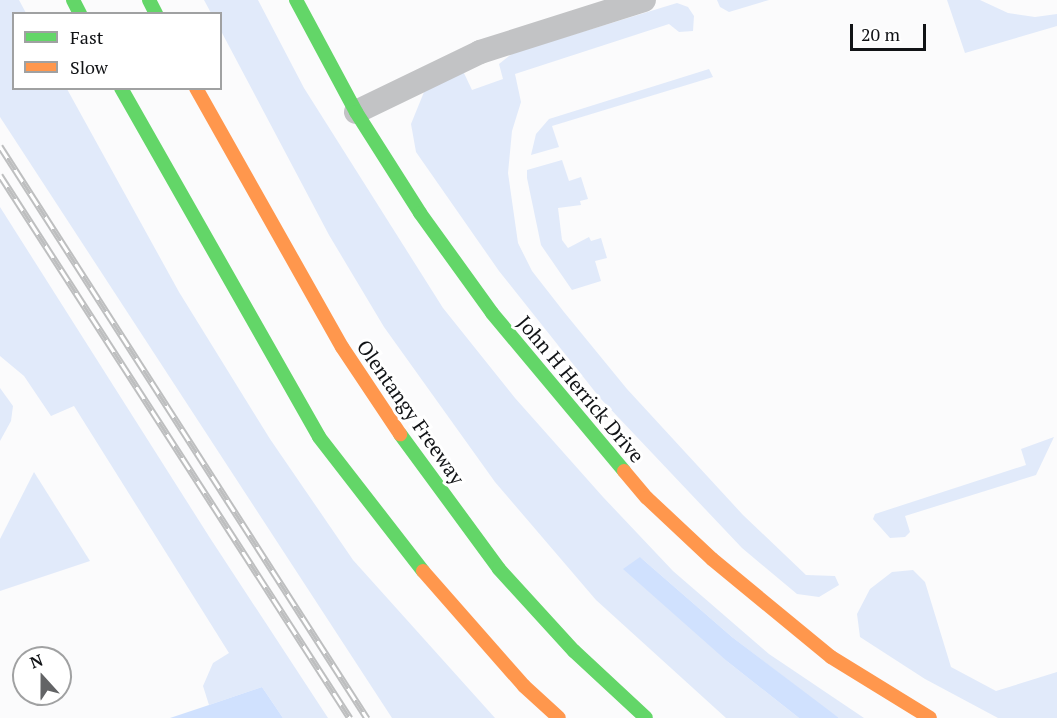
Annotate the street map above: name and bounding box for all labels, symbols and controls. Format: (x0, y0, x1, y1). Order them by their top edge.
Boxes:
legend (12, 12, 222, 90)
scale bar (853, 12, 930, 50)
text: 20 m (861, 22, 900, 46)
text: Fast (70, 25, 103, 49)
text: Slow (70, 55, 108, 79)
street label: John H Herrick Drive (513, 311, 649, 467)
street label: Olentangy Freeway (352, 335, 470, 489)
north arrow (12, 646, 72, 706)
text: N (27, 649, 46, 674)

